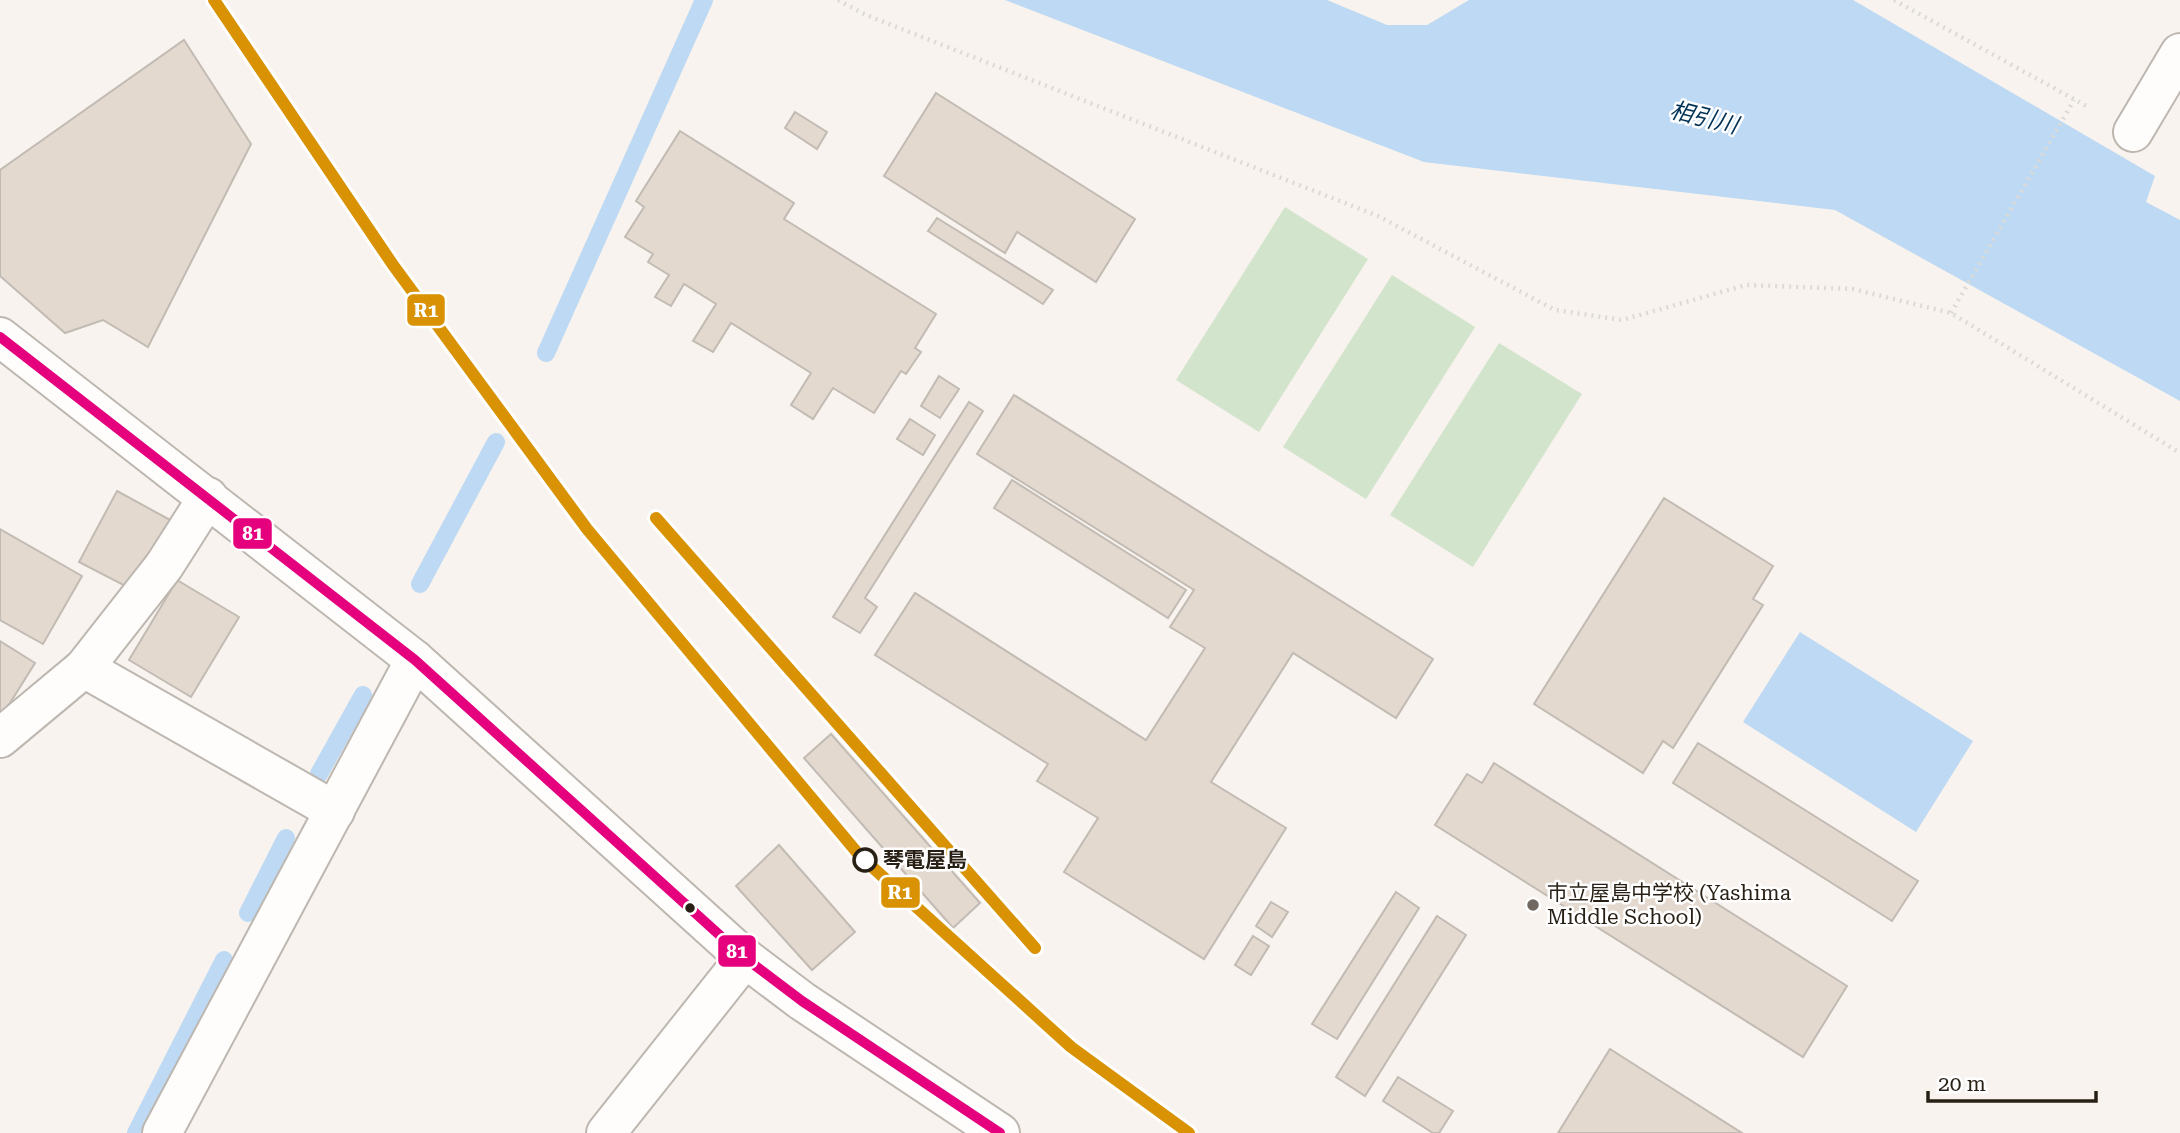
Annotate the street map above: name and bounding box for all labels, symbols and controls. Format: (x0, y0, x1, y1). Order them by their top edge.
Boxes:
water label: 相引川 (1667, 97, 1744, 140)
line badge: R1 (406, 293, 446, 327)
text: R1 (414, 299, 439, 322)
line badge: 81 (232, 517, 273, 550)
text: 81 (242, 522, 264, 545)
marker: 琴電屋島 (853, 848, 877, 872)
place label: 琴電屋島 (883, 848, 967, 872)
line badge: R1 (880, 876, 921, 909)
text: R1 (888, 881, 913, 904)
place label: 市立屋島中学校 (Yashima Middle School) (1547, 881, 1792, 929)
marker: 市立屋島中学校 (Yashima Middle School) (1525, 897, 1541, 913)
unlabelled marker (683, 901, 697, 915)
line badge: 81 (717, 934, 757, 968)
text: 81 (726, 940, 748, 963)
scale bar (1928, 1060, 2096, 1104)
text: 20 m (1938, 1072, 1986, 1096)

